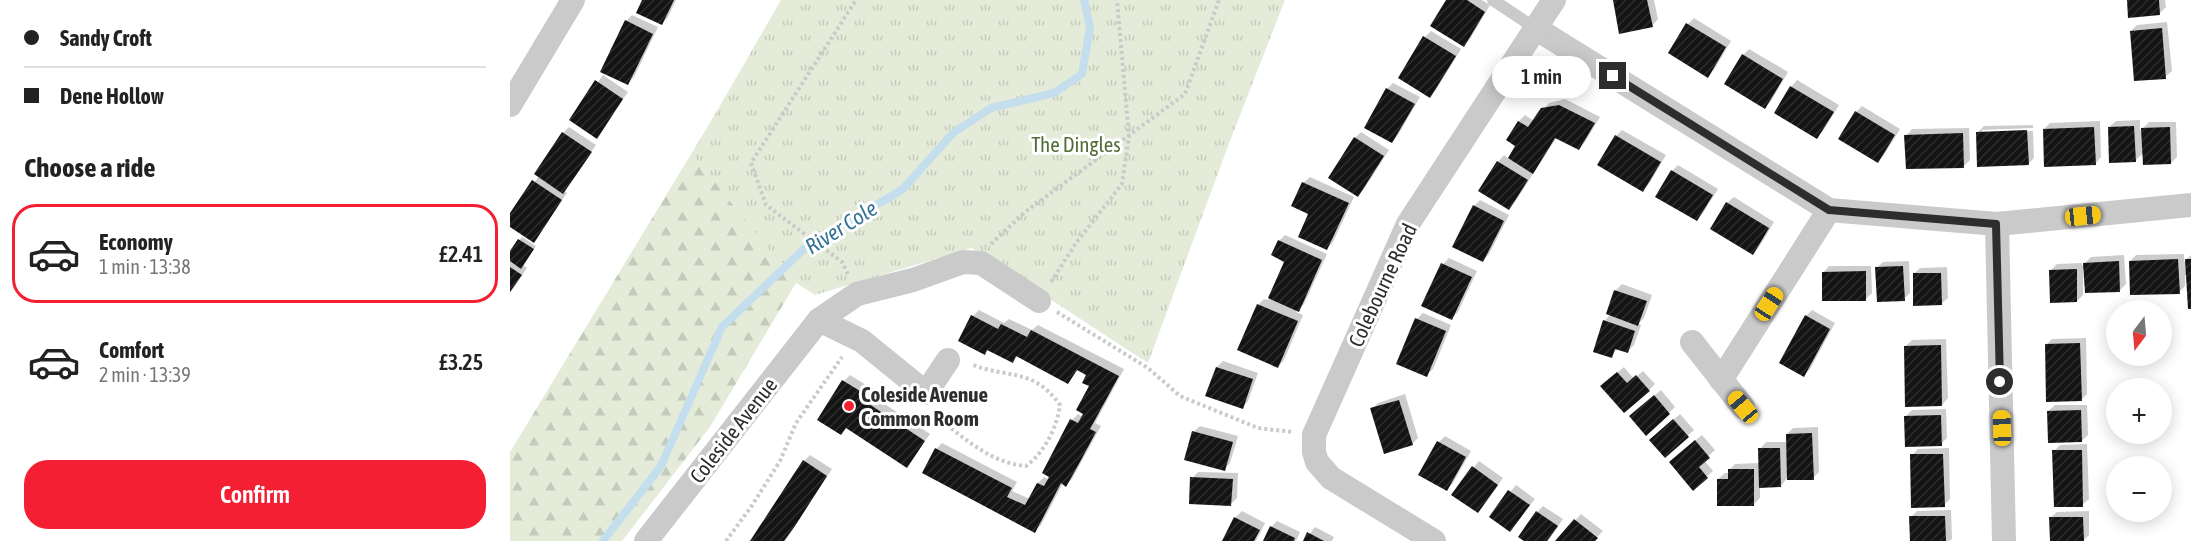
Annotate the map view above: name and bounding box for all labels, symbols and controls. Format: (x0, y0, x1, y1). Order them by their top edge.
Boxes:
text: Sandy Croft (60, 25, 152, 51)
callout: 1 min (1493, 55, 1592, 97)
route end (1599, 62, 1626, 89)
text: 1 min (1521, 65, 1562, 88)
text: Dene Hollow (60, 83, 164, 109)
park label: The Dingles (1031, 132, 1121, 156)
text: Choose a ride (24, 152, 156, 183)
water label: River Cole (800, 195, 882, 259)
car (2064, 205, 2102, 227)
street label: Colebourne Road (1343, 220, 1421, 350)
icon: car (27, 227, 81, 281)
text: Economy (99, 229, 173, 255)
text: £2.41 (439, 241, 483, 267)
text: 1 min · 13:38 (99, 255, 191, 278)
car (1752, 284, 1786, 324)
north arrow (2106, 300, 2172, 366)
map controls (2106, 300, 2172, 522)
icon: car (27, 335, 81, 389)
text: Comfort (99, 337, 164, 363)
text: £3.25 (439, 349, 483, 375)
text: 2 min · 13:39 (99, 363, 191, 386)
route start (1986, 368, 2013, 395)
street label: Coleside Avenue (684, 373, 782, 487)
button: + (2106, 378, 2172, 444)
place label: Coleside Avenue Common Room (861, 382, 988, 430)
car (1725, 387, 1761, 427)
marker: Coleside Avenue Common Room (842, 399, 856, 413)
car (1992, 410, 2012, 446)
button: − (2106, 456, 2172, 522)
button: Confirm (24, 460, 486, 529)

